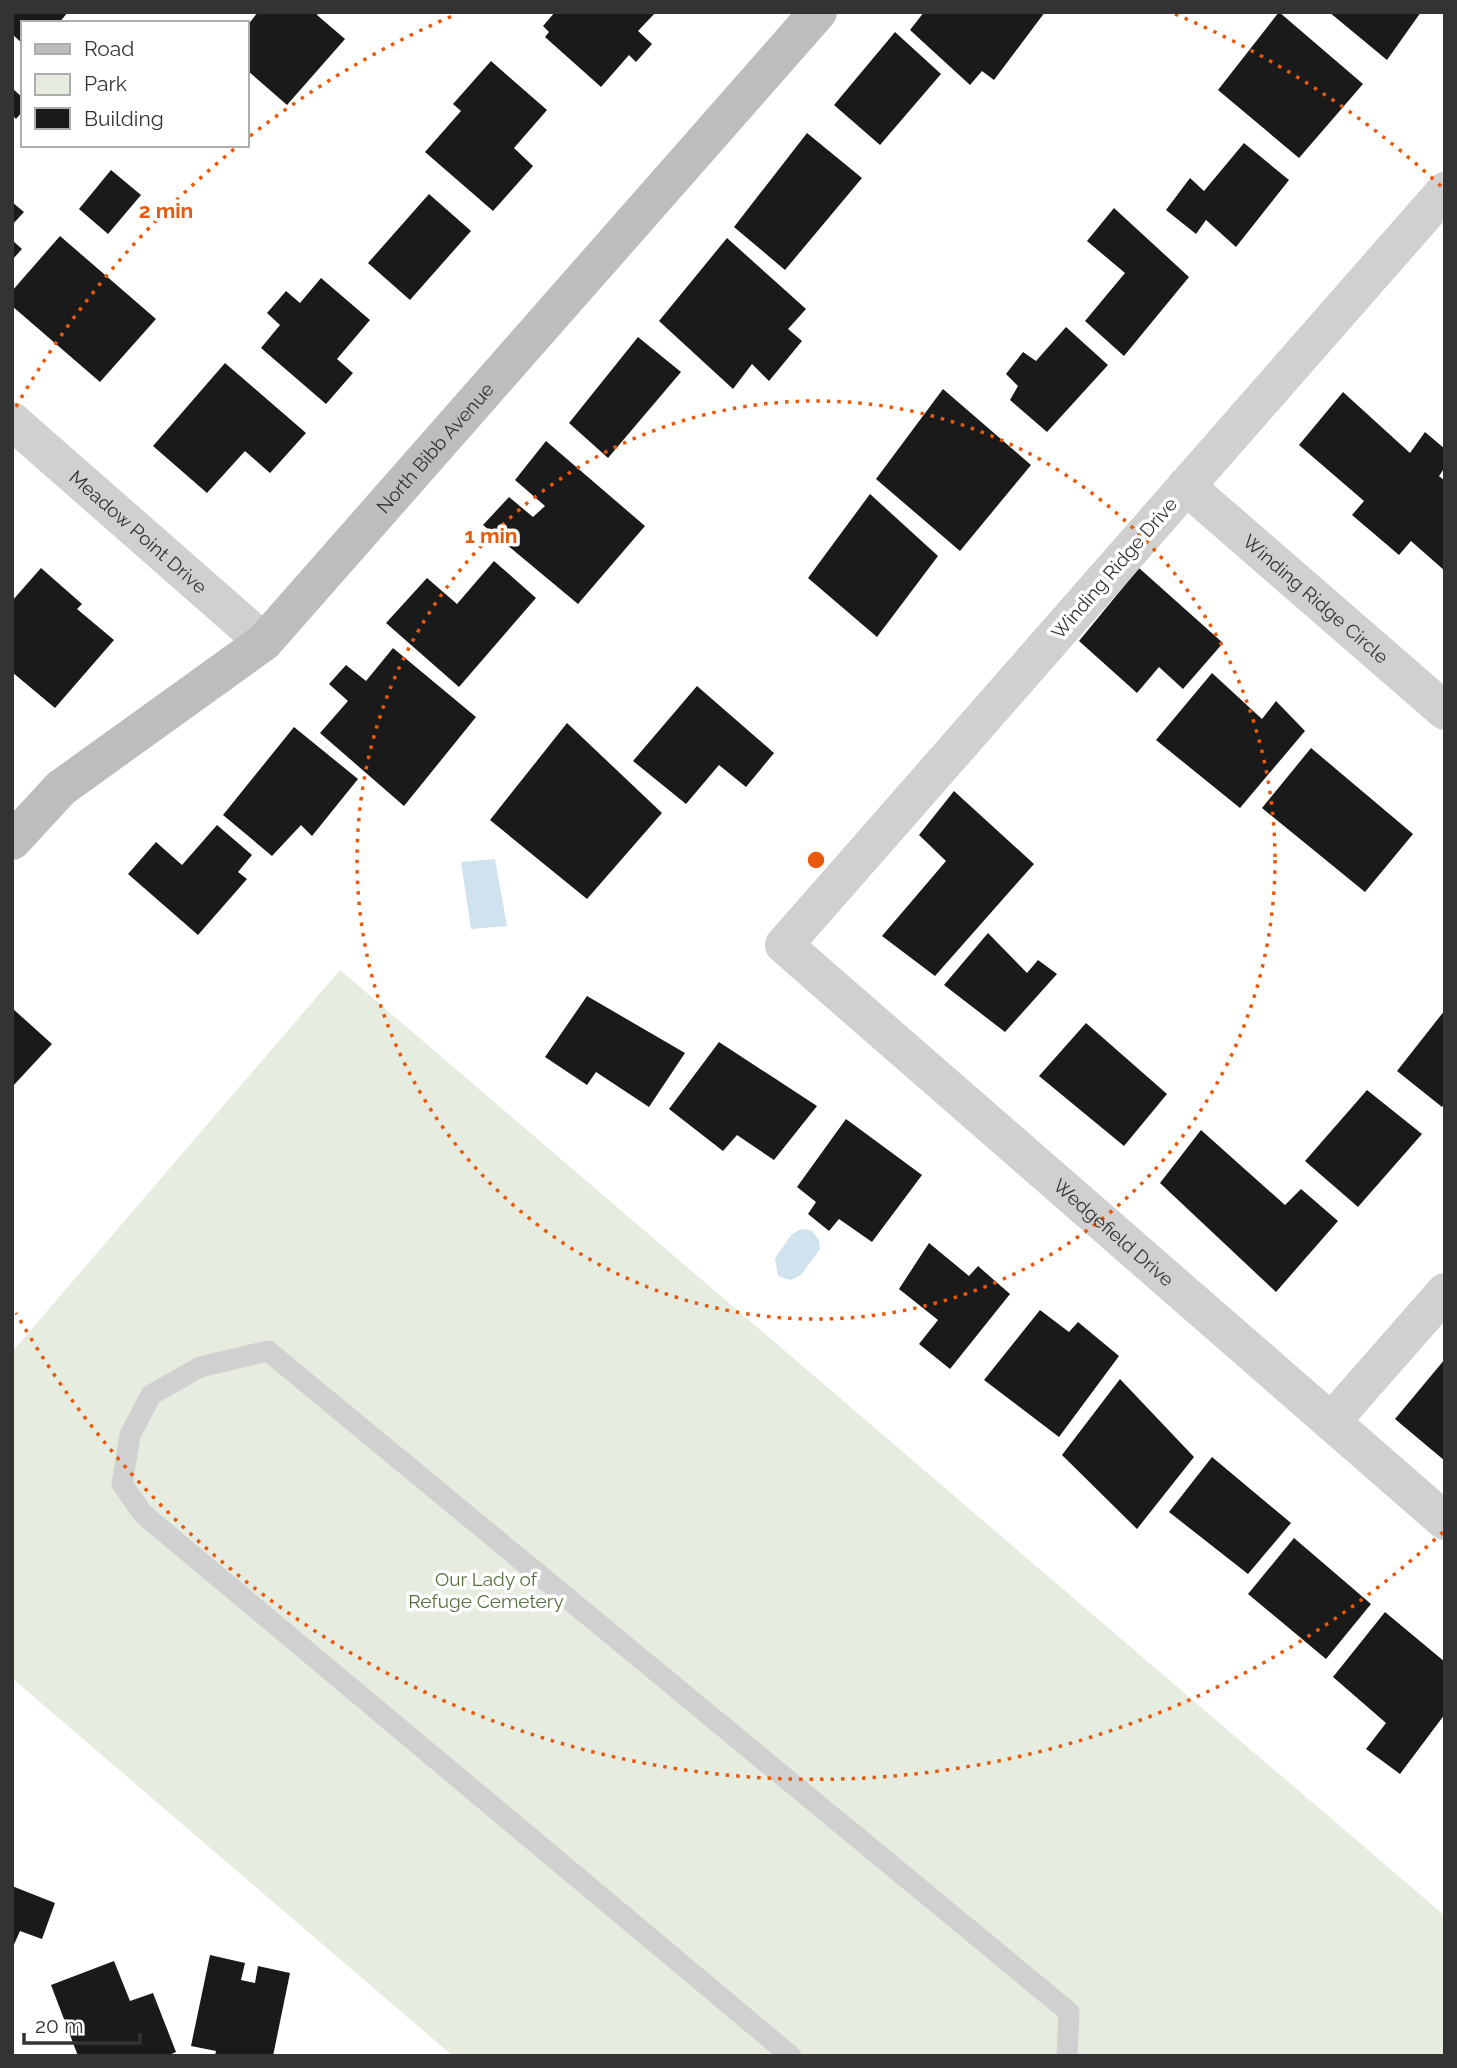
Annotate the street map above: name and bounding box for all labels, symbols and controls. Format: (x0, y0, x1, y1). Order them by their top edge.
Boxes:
legend (21, 21, 248, 147)
text: Road (84, 36, 134, 61)
text: Park (84, 71, 127, 96)
text: Building (84, 106, 164, 131)
text: 2 min (139, 198, 193, 223)
street label: North Bibb Avenue (372, 378, 498, 517)
street label: Meadow Point Drive (65, 466, 211, 598)
street label: Winding Ridge Drive (1047, 493, 1181, 643)
text: 1 min (464, 523, 518, 548)
street label: Winding Ridge Circle (1239, 530, 1393, 668)
centre of rings (804, 848, 828, 872)
street label: Wedgefield Drive (1049, 1174, 1178, 1291)
park label: Our Lady of Refuge Cemetery (408, 1568, 564, 1612)
scale bar (24, 2002, 140, 2046)
text: 20 m (35, 2013, 83, 2038)

